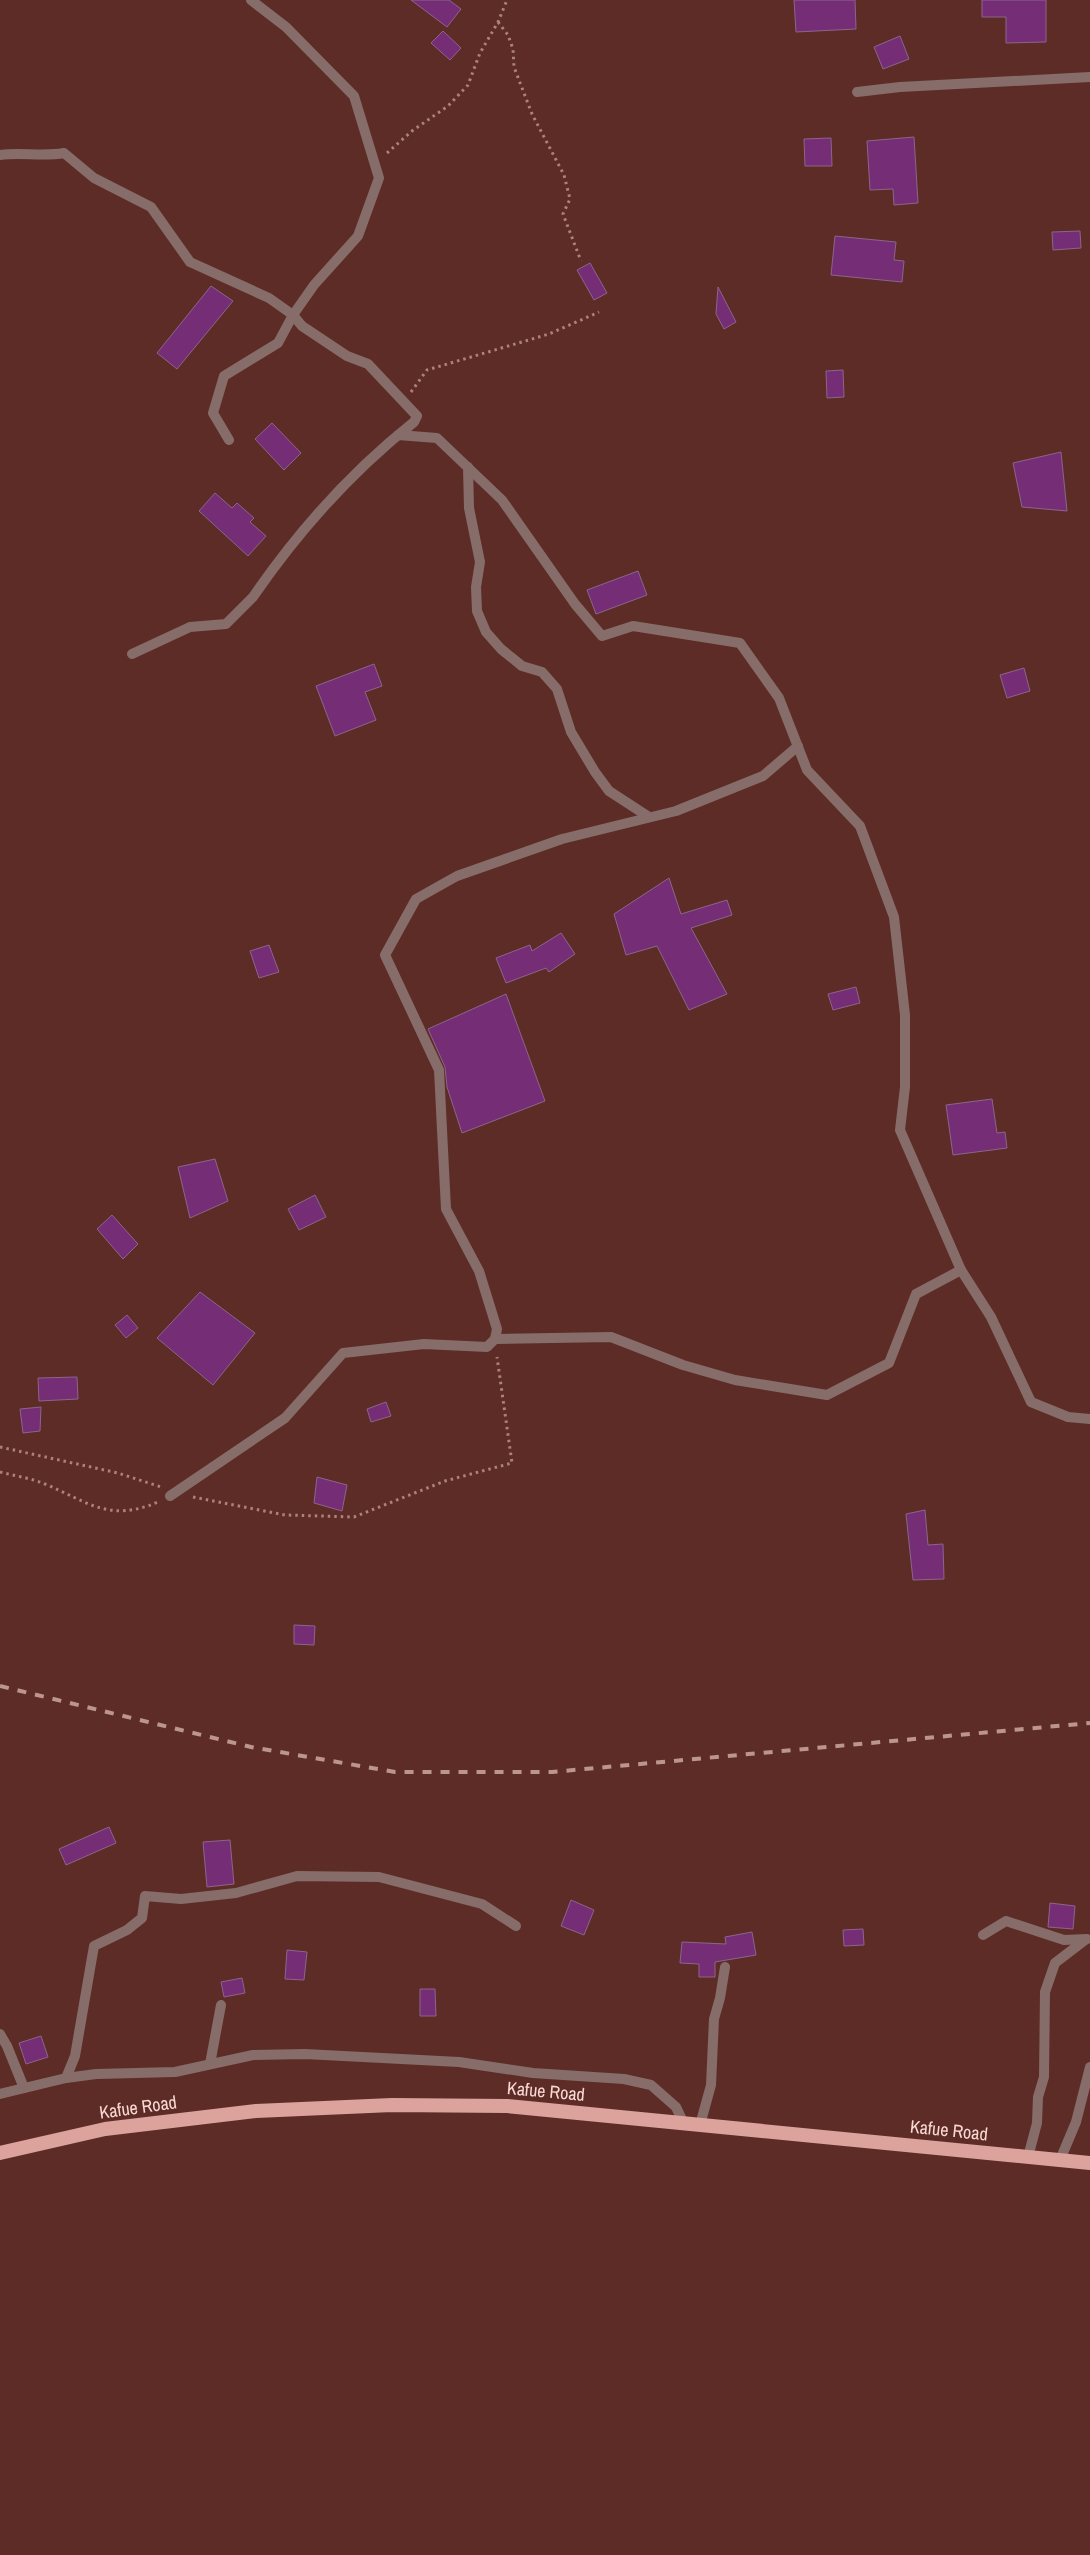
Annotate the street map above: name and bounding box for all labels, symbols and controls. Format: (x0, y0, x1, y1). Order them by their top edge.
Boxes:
street label: Kafue Road (506, 2075, 586, 2107)
street label: Kafue Road (98, 2089, 178, 2125)
street label: Kafue Road (909, 2113, 989, 2147)

